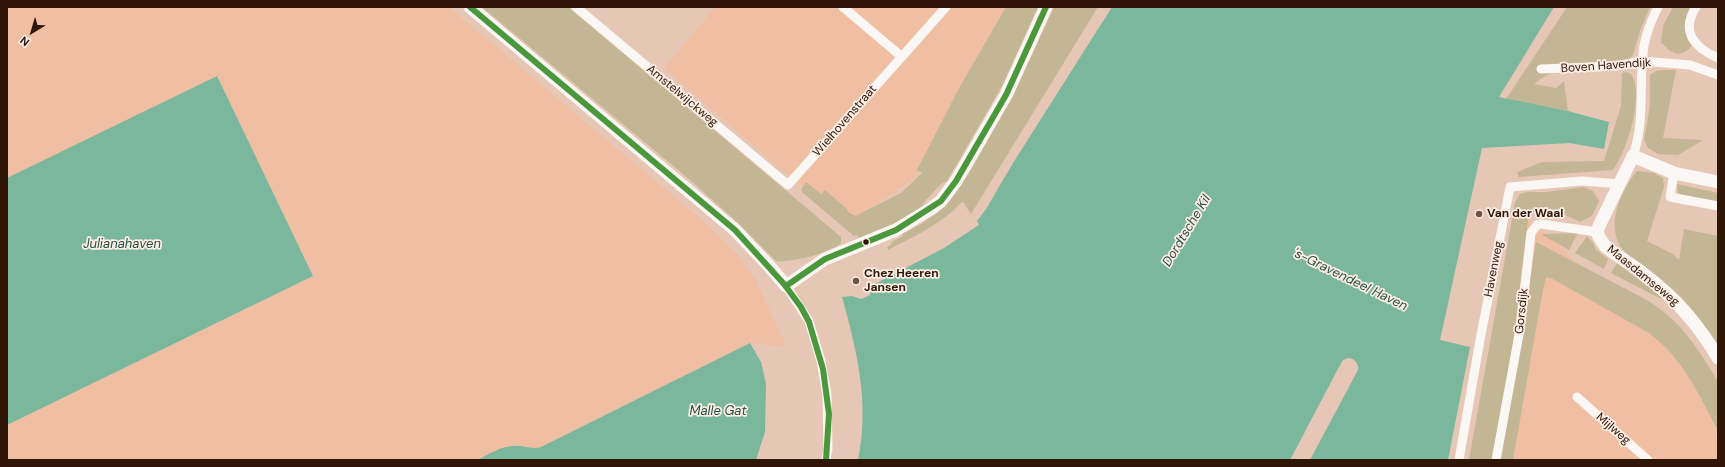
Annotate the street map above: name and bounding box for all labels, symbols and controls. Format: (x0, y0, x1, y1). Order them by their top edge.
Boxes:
north arrow (12, 12, 52, 52)
text: N (17, 33, 32, 49)
street label: Boven Havendijk (1560, 56, 1652, 76)
street label: Amstelwijckweg (643, 62, 721, 130)
street label: Wielhovenstraat (810, 82, 880, 160)
water label: Dordtsche Kil (1160, 193, 1214, 269)
place label: Van der Waal (1487, 207, 1564, 221)
marker: Van der Waal (1474, 209, 1484, 219)
water label: Julianahaven (83, 237, 161, 253)
unlabelled marker (861, 237, 871, 247)
street label: Havenweg (1482, 240, 1506, 298)
street label: Maasdamseweg (1604, 242, 1682, 310)
water label: 's-Gravendeel Haven (1290, 245, 1410, 315)
place label: Chez Heeren Jansen (864, 267, 939, 295)
marker: Chez Heeren Jansen (851, 276, 861, 286)
street label: Gorsdijk (1512, 287, 1532, 335)
water label: Malle Gat (689, 404, 747, 420)
street label: Mijlweg (1593, 410, 1633, 448)

